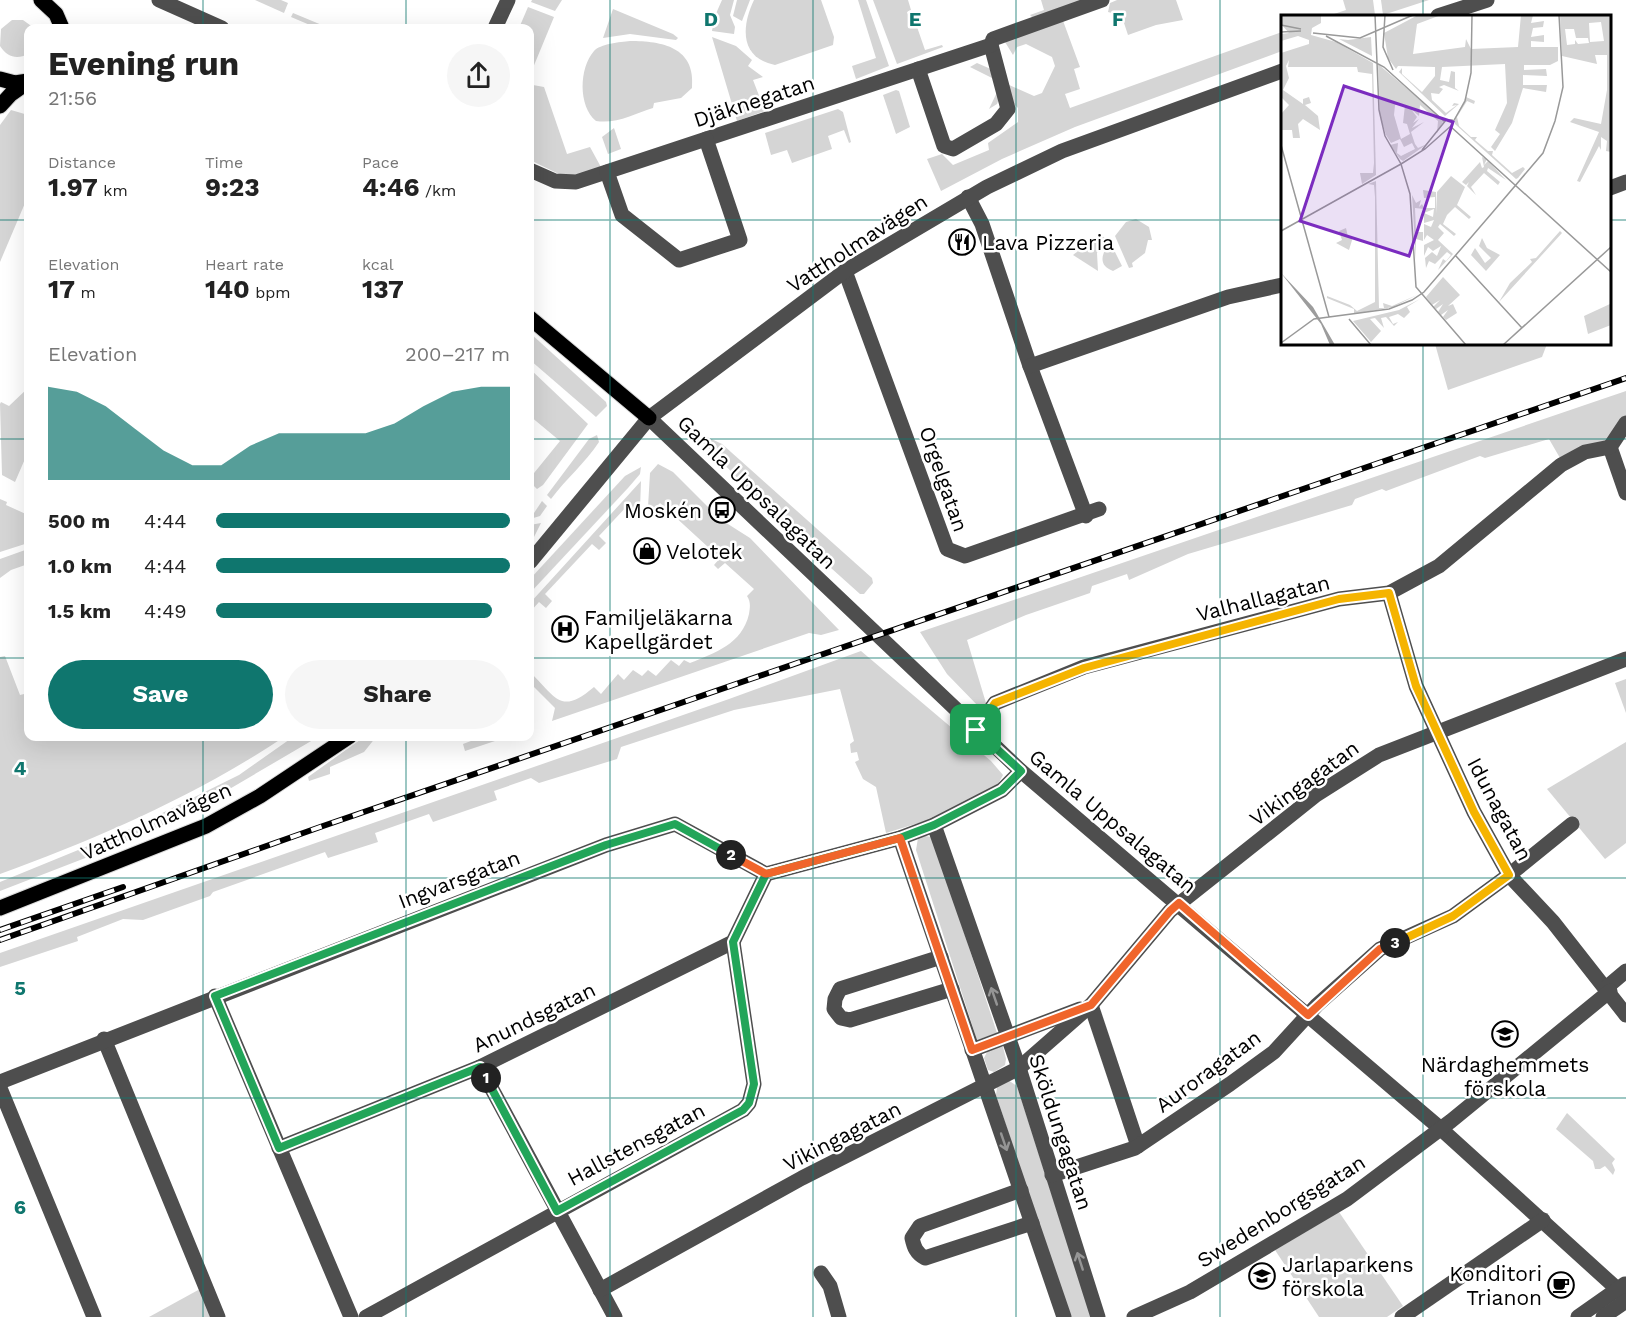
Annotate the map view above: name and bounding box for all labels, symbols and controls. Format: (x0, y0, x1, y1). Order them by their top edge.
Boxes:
text: D (704, 7, 718, 31)
text: E (909, 7, 921, 31)
text: F (1112, 7, 1124, 31)
inset map (1281, 15, 1611, 345)
text: Evening run (48, 44, 239, 83)
button: share (447, 44, 510, 107)
street label: Djäknegatan (690, 70, 818, 132)
text: 21:56 (48, 86, 97, 110)
text: Distance (48, 153, 116, 172)
text: Time (205, 153, 243, 172)
text: Pace (362, 153, 399, 172)
text: 1.97 (48, 172, 98, 202)
text: 9:23 (205, 172, 260, 202)
text: 4:46 (362, 172, 419, 202)
text: km (98, 181, 128, 200)
text: /km (419, 181, 456, 200)
street label: Vattholmavägen (782, 188, 932, 298)
restaurant icon: Lava Pizzeria (947, 227, 977, 257)
place label: Lava Pizzeria (982, 230, 1114, 255)
text: Elevation (48, 255, 119, 274)
text: Heart rate (205, 255, 284, 274)
text: kcal (362, 255, 394, 274)
text: 17 (48, 274, 75, 304)
text: 140 (205, 274, 250, 304)
text: 137 (362, 274, 404, 304)
text: m (75, 283, 96, 302)
text: bpm (250, 283, 291, 302)
text: Elevation (48, 342, 137, 366)
text: 200–217 m (405, 342, 510, 366)
street label: Gamla Uppsalagatan (673, 410, 841, 574)
street label: Orgelgatan (914, 423, 974, 535)
bus stop icon: Moskén (707, 495, 737, 525)
place label: Moskén (624, 498, 702, 523)
text: 500 m (48, 509, 110, 533)
text: 4:44 (144, 509, 187, 533)
shop icon: Velotek (632, 536, 662, 566)
place label: Velotek (666, 539, 743, 564)
text: 1.0 km (48, 554, 112, 578)
text: 4:44 (144, 554, 187, 578)
street label: Valhallagatan (1194, 569, 1332, 627)
text: 1.5 km (48, 599, 111, 623)
text: 4:49 (144, 599, 187, 623)
place label: Familjeläkarna Kapellgärdet (584, 605, 733, 654)
hospital icon: Familjeläkarna Kapellgärdet (550, 614, 580, 644)
button: Save (48, 660, 273, 729)
button: Share (285, 660, 510, 729)
pin (950, 704, 1001, 755)
icon: arrive (959, 713, 992, 746)
street label: Vikingagatan (1244, 735, 1364, 831)
street label: Gamla Uppsalagatan (1024, 744, 1202, 898)
street label: Idunagatan (1462, 753, 1538, 865)
text: 4 (14, 756, 27, 780)
street label: Vattholmavägen (77, 777, 235, 865)
pin: 2 (716, 840, 746, 870)
street label: Ingvarsgatan (395, 844, 523, 914)
text: 2 (726, 845, 736, 864)
pin: 3 (1380, 928, 1410, 958)
text: 3 (1390, 933, 1400, 952)
text: 5 (14, 976, 26, 1000)
street label: Anundsgatan (469, 977, 599, 1057)
one-way arrow (987, 987, 998, 1006)
school or university icon: Närdaghemmets förskola (1490, 1019, 1520, 1049)
street label: Auroragatan (1151, 1024, 1265, 1118)
street label: Sköldungagatan (1024, 1051, 1098, 1213)
place label: Närdaghemmets förskola (1421, 1052, 1589, 1101)
pin: 1 (471, 1063, 501, 1093)
text: 1 (483, 1068, 489, 1087)
street label: Vikingagatan (779, 1096, 905, 1176)
street label: Hallstensgatan (563, 1097, 709, 1191)
one-way arrow (1000, 1133, 1011, 1151)
street label: Swedenborgsgatan (1192, 1149, 1370, 1273)
text: 6 (14, 1195, 26, 1219)
one-way arrow (1074, 1252, 1085, 1271)
place label: Jarlaparkens förskola (1282, 1252, 1414, 1301)
school or university icon: Jarlaparkens förskola (1247, 1261, 1277, 1291)
place label: Konditori Trianon (1449, 1261, 1542, 1310)
cafe icon: Konditori Trianon (1546, 1270, 1576, 1300)

